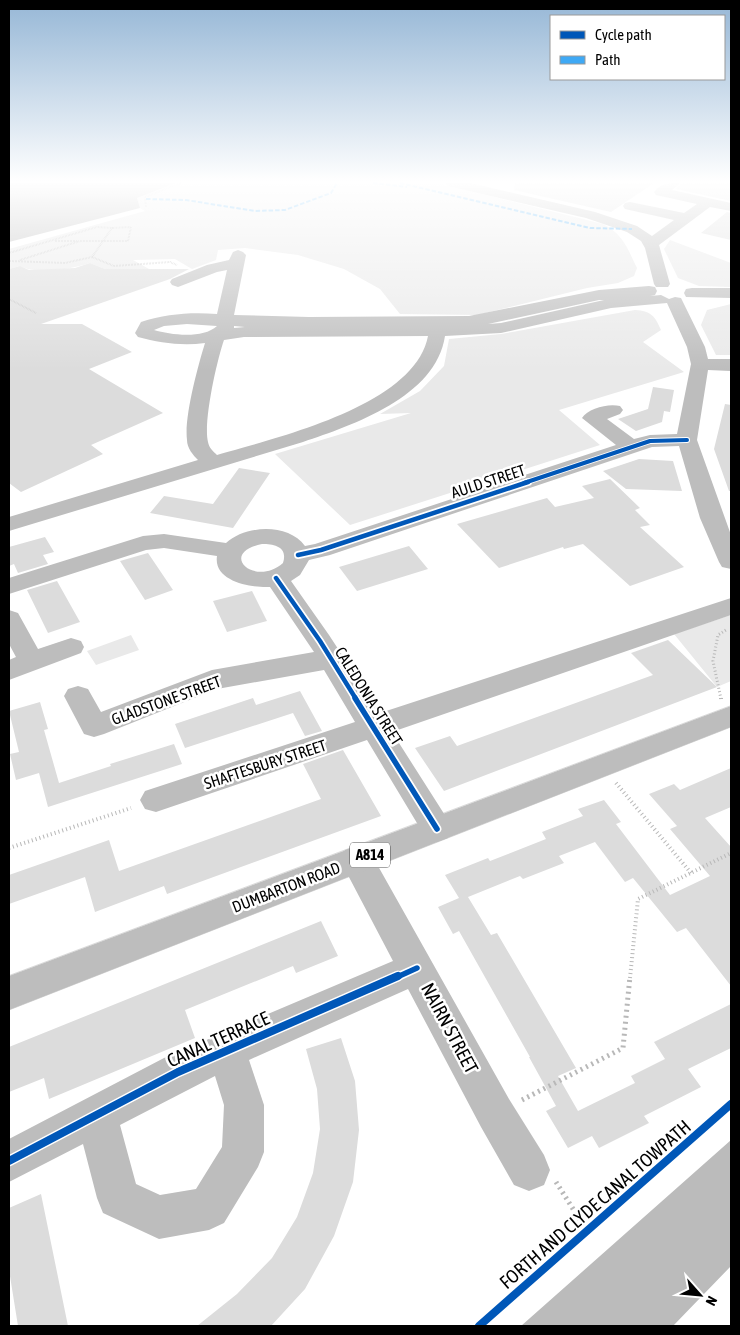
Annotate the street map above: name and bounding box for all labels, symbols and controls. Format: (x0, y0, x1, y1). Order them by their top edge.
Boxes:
legend (550, 15, 725, 80)
text: Cycle path (595, 26, 652, 43)
text: Path (595, 51, 621, 68)
street label: AULD STREET (449, 461, 527, 501)
street label: CALEDONIA STREET (332, 644, 406, 748)
street label: GLADSTONE STREET (109, 672, 223, 728)
street label: SHAFTESBURY STREET (202, 736, 328, 792)
road number: A814 (350, 842, 390, 868)
street label: DUMBARTON ROAD (229, 858, 343, 916)
street label: NAIRN STREET (417, 979, 483, 1077)
street label: CANAL TERRACE (163, 1007, 273, 1071)
street label: FORTH AND CLYDE CANAL TOWPATH (495, 1115, 695, 1293)
north arrow (675, 1270, 725, 1320)
text: N (703, 1294, 721, 1308)

